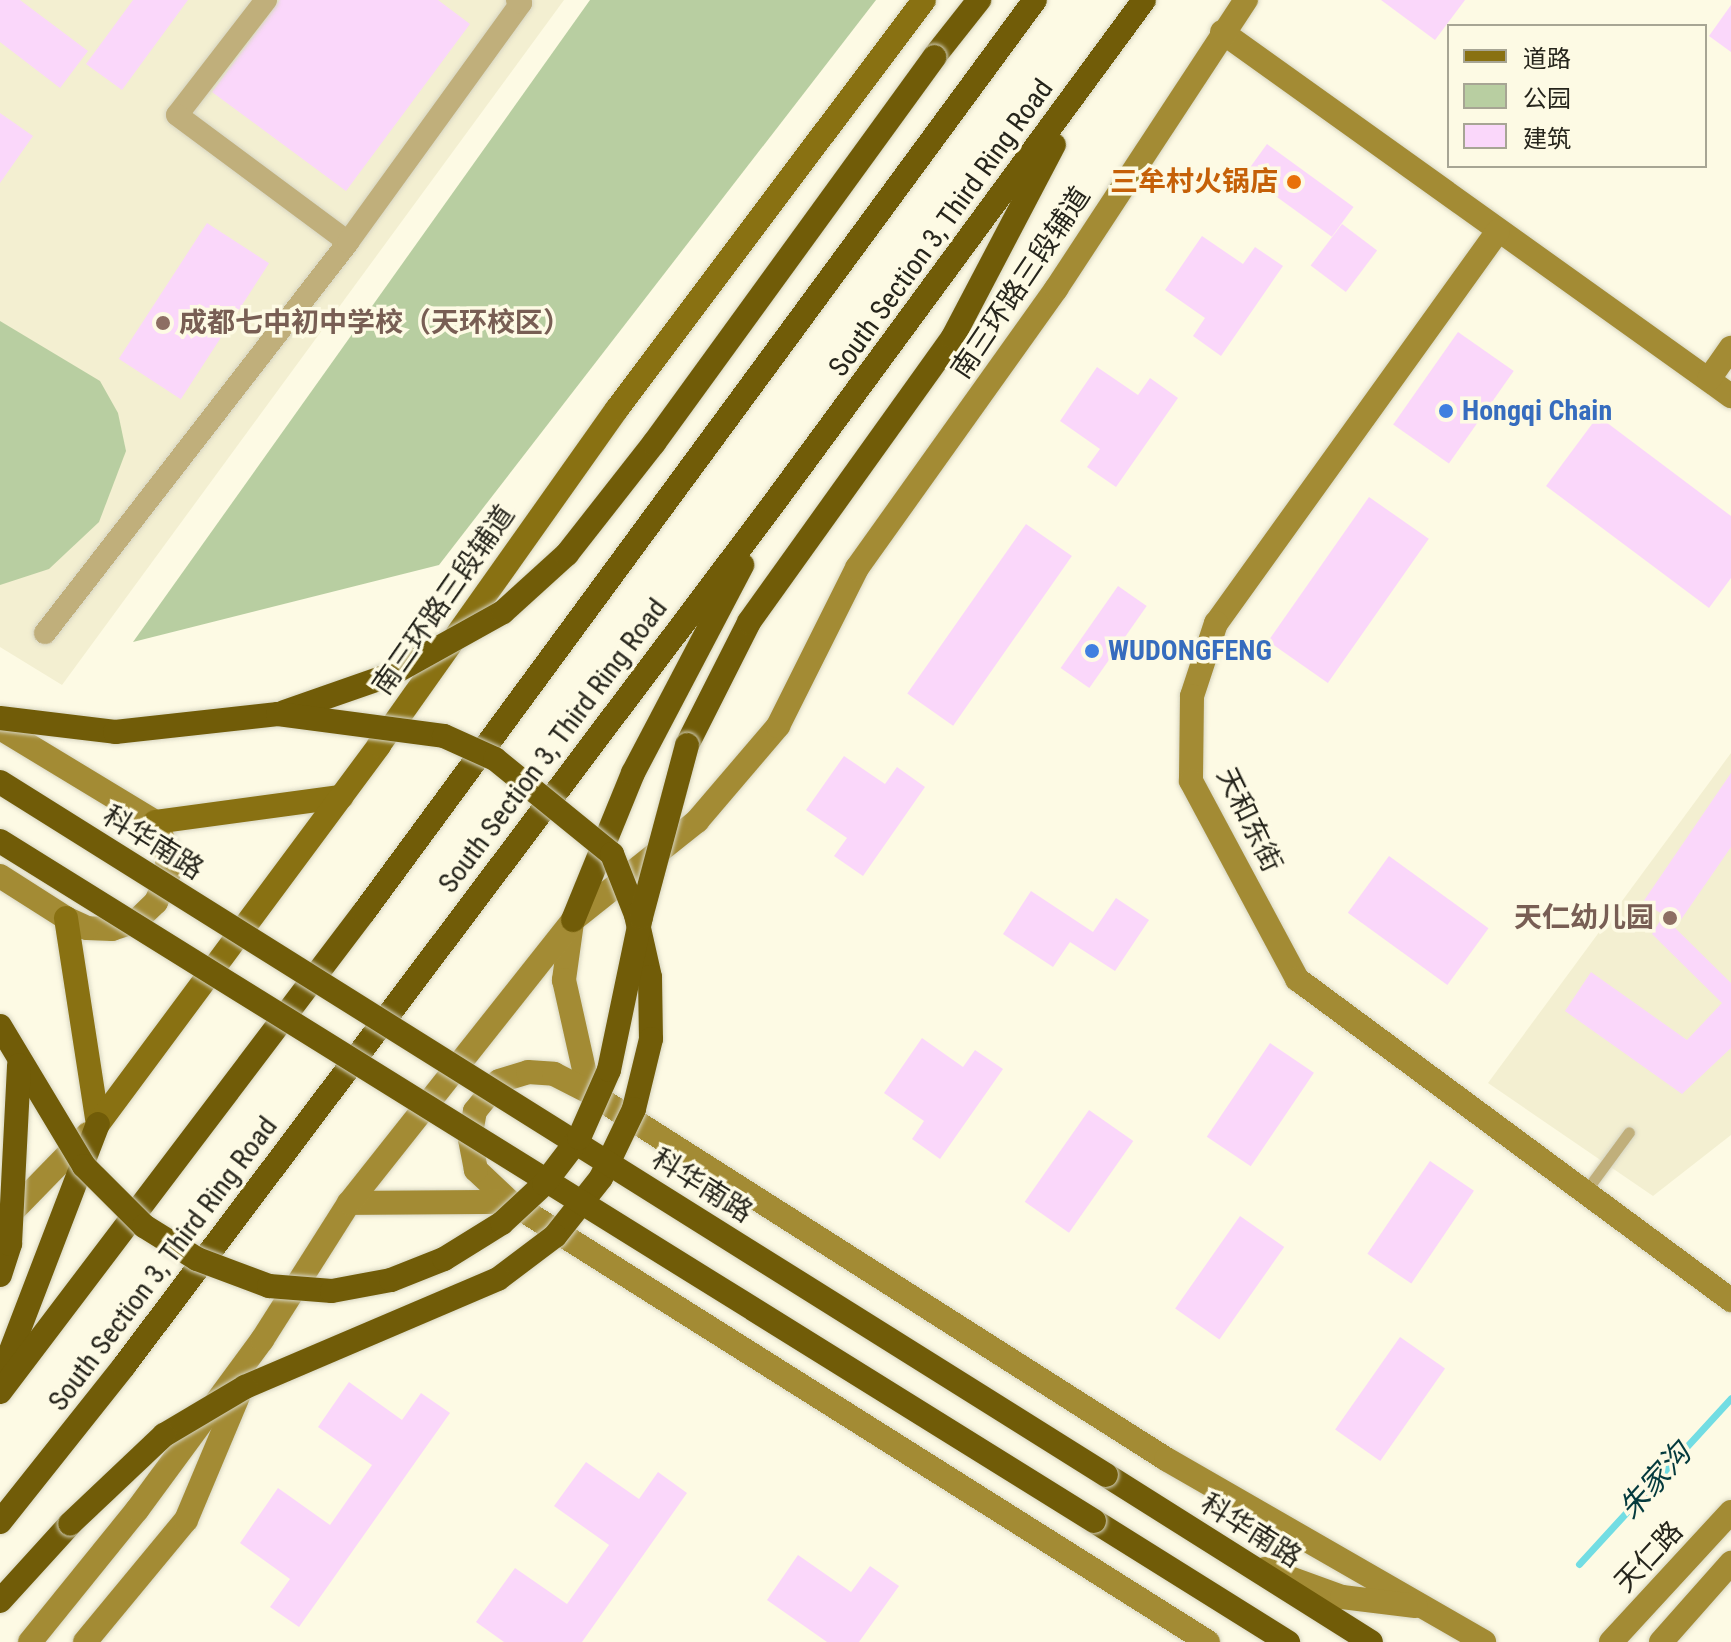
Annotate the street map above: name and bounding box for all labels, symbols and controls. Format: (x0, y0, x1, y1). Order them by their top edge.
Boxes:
legend (1447, 24, 1707, 168)
text: 道路 (1523, 45, 1571, 73)
street label: South Section 3, Third Ring Road (822, 73, 1060, 383)
text: 公园 (1523, 85, 1571, 113)
text: 建筑 (1523, 125, 1571, 153)
place label: 三牟村火锅店 (1110, 165, 1278, 199)
marker: 三牟村火锅店 (1285, 173, 1303, 191)
street label: 南三环路三段辅道 (944, 181, 1098, 385)
place label: 成都七中初中学校（天环校区） (179, 306, 571, 340)
marker: 成都七中初中学校（天环校区） (154, 314, 172, 332)
place label: Hongqi Chain (1462, 394, 1612, 428)
marker: Hongqi Chain (1437, 402, 1455, 420)
street label: 南三环路三段辅道 (366, 499, 522, 701)
street label: South Section 3, Third Ring Road (431, 592, 675, 900)
place label: WUDONGFENG (1108, 634, 1272, 668)
marker: WUDONGFENG (1083, 642, 1101, 660)
street label: 天和东街 (1209, 762, 1289, 878)
street label: 科华南路 (97, 799, 209, 887)
place label: 天仁幼儿园 (1514, 901, 1654, 935)
marker: 天仁幼儿园 (1661, 909, 1679, 927)
street label: South Section 3, Third Ring Road (41, 1110, 285, 1418)
street label: 科华南路 (646, 1142, 758, 1230)
water label: 朱家沟 (1612, 1436, 1698, 1526)
street label: 科华南路 (1195, 1487, 1307, 1575)
street label: 天仁路 (1608, 1515, 1690, 1599)

